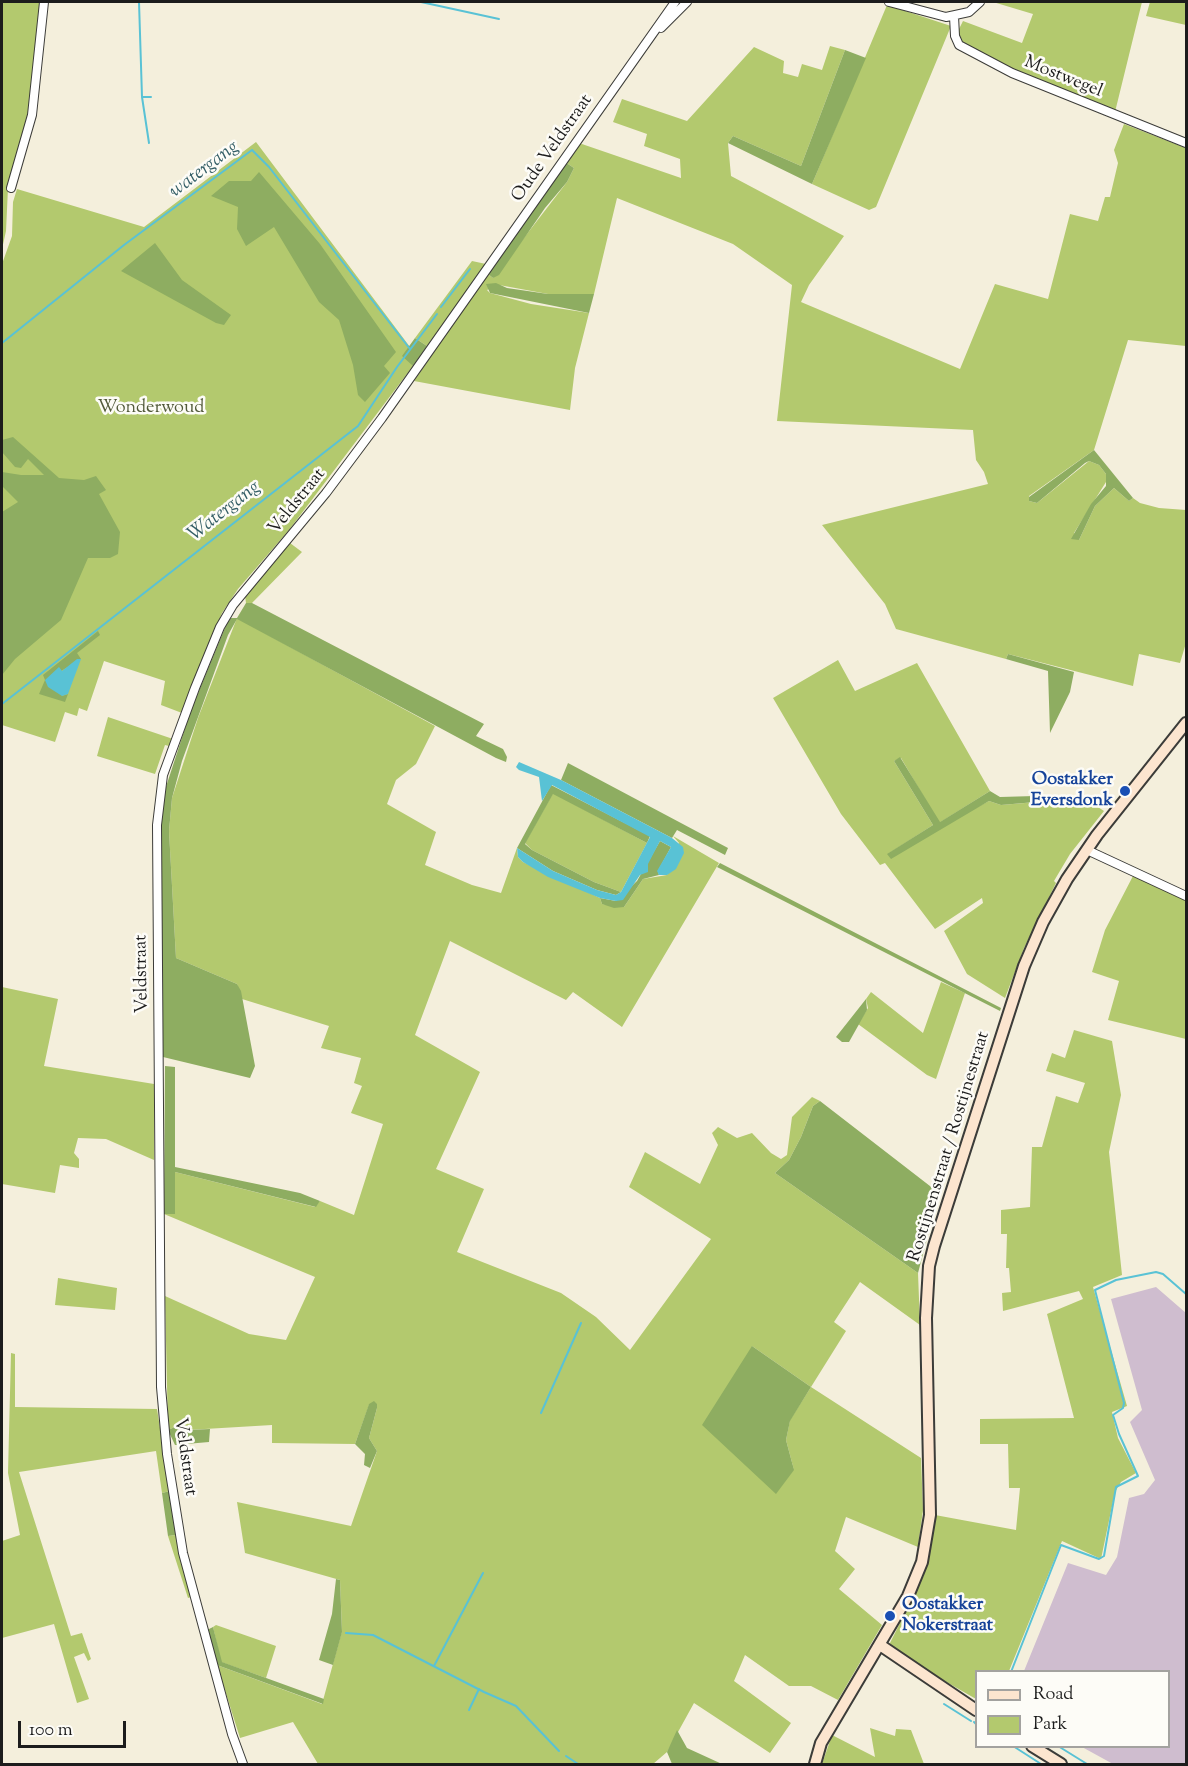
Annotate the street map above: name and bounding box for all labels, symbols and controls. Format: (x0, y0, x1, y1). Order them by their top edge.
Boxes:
street label: Mostwegel (1021, 52, 1105, 104)
street label: Oude Veldstraat (508, 91, 598, 207)
water label: watergang (165, 136, 245, 204)
park label: Wonderwoud (98, 398, 204, 420)
street label: Veldstraat (265, 465, 331, 539)
water label: Watergang (184, 476, 266, 548)
place label: Oostakker Eversdonk (1031, 770, 1113, 812)
marker: Oostakker Eversdonk (1118, 784, 1132, 798)
street label: Veldstraat (132, 935, 154, 1013)
street label: Rostijnenstraat / Rostijnestraat (905, 1029, 995, 1265)
street label: Veldstraat (168, 1417, 200, 1497)
place label: Oostakker Nokerstraat (902, 1595, 993, 1638)
marker: Oostakker Nokerstraat (883, 1609, 897, 1623)
legend (975, 1670, 1170, 1748)
text: Road (1033, 1682, 1073, 1708)
scale bar (21, 1709, 129, 1747)
text: Park (1033, 1712, 1067, 1738)
text: 100 m (29, 1718, 73, 1744)

